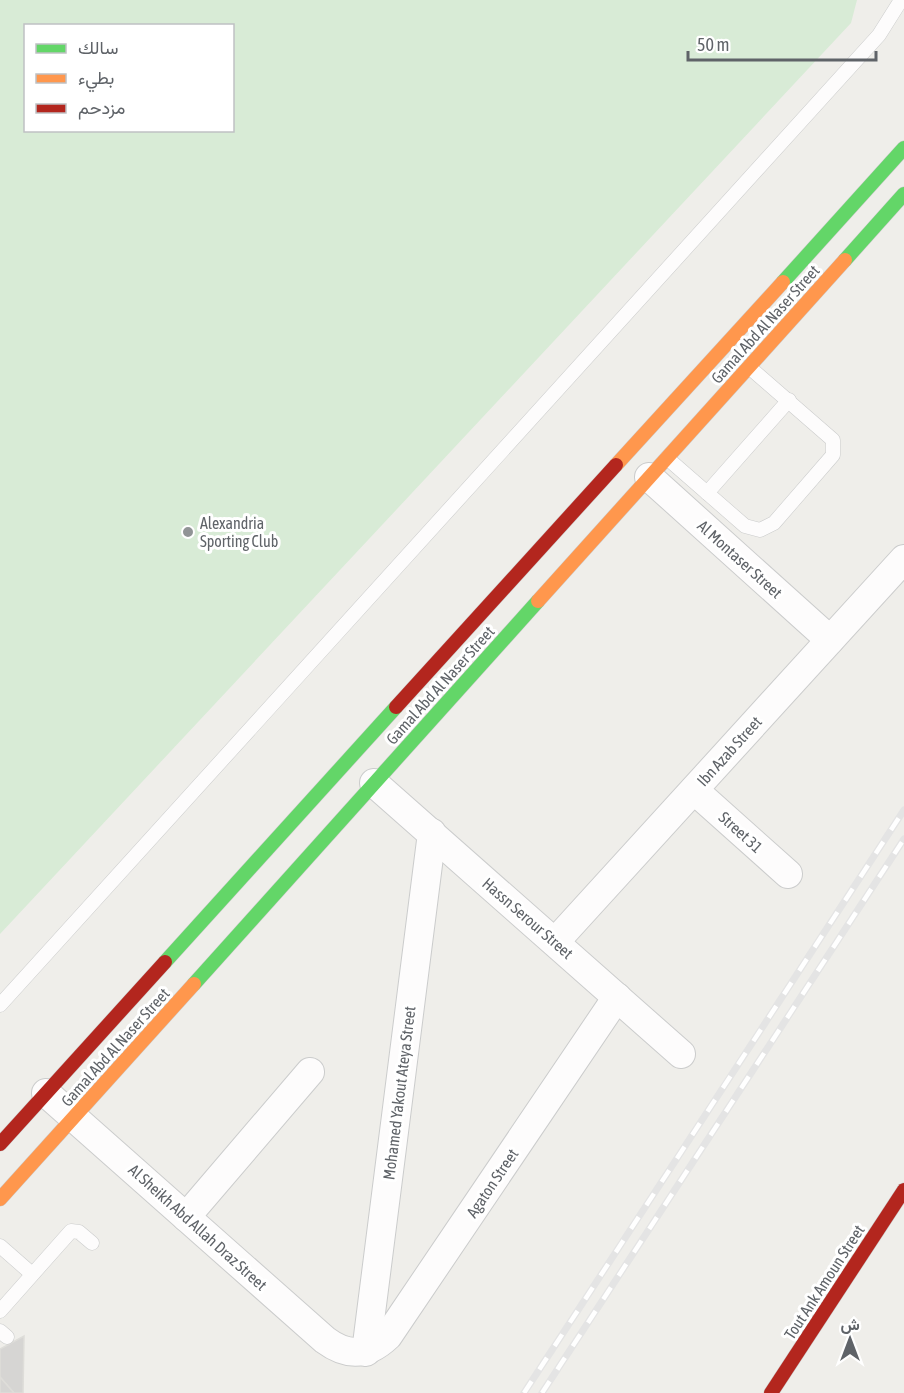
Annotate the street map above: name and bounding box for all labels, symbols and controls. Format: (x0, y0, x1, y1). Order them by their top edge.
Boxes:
legend (24, 24, 234, 132)
scale bar (688, 24, 876, 62)
text: 50 m (697, 34, 729, 55)
text: سالك (78, 37, 118, 58)
text: بطيء (78, 67, 114, 93)
text: مزدحم (78, 97, 125, 120)
street label: Gamal Abd Al Naser Street (707, 261, 823, 387)
place label: Alexandria Sporting Club (200, 514, 278, 551)
street label: Al Montaser Street (694, 516, 786, 602)
marker: Alexandria Sporting Club (181, 525, 195, 539)
street label: Gamal Abd Al Naser Street (382, 622, 498, 748)
street label: Ibn Azab Street (693, 712, 765, 790)
street label: Street 31 (716, 808, 766, 856)
street label: Hassn Serour Street (479, 874, 577, 962)
street label: Gamal Abd Al Naser Street (57, 984, 173, 1110)
street label: Mohamed Yakout Ateya Street (379, 1005, 420, 1181)
street label: Agaton Street (462, 1145, 523, 1221)
street label: Al Sheikh Abd Allah Draz Street (125, 1160, 271, 1294)
street label: Tout Ank Amoun Street (780, 1221, 868, 1343)
north arrow (820, 1309, 880, 1369)
text: ش (840, 1315, 860, 1334)

